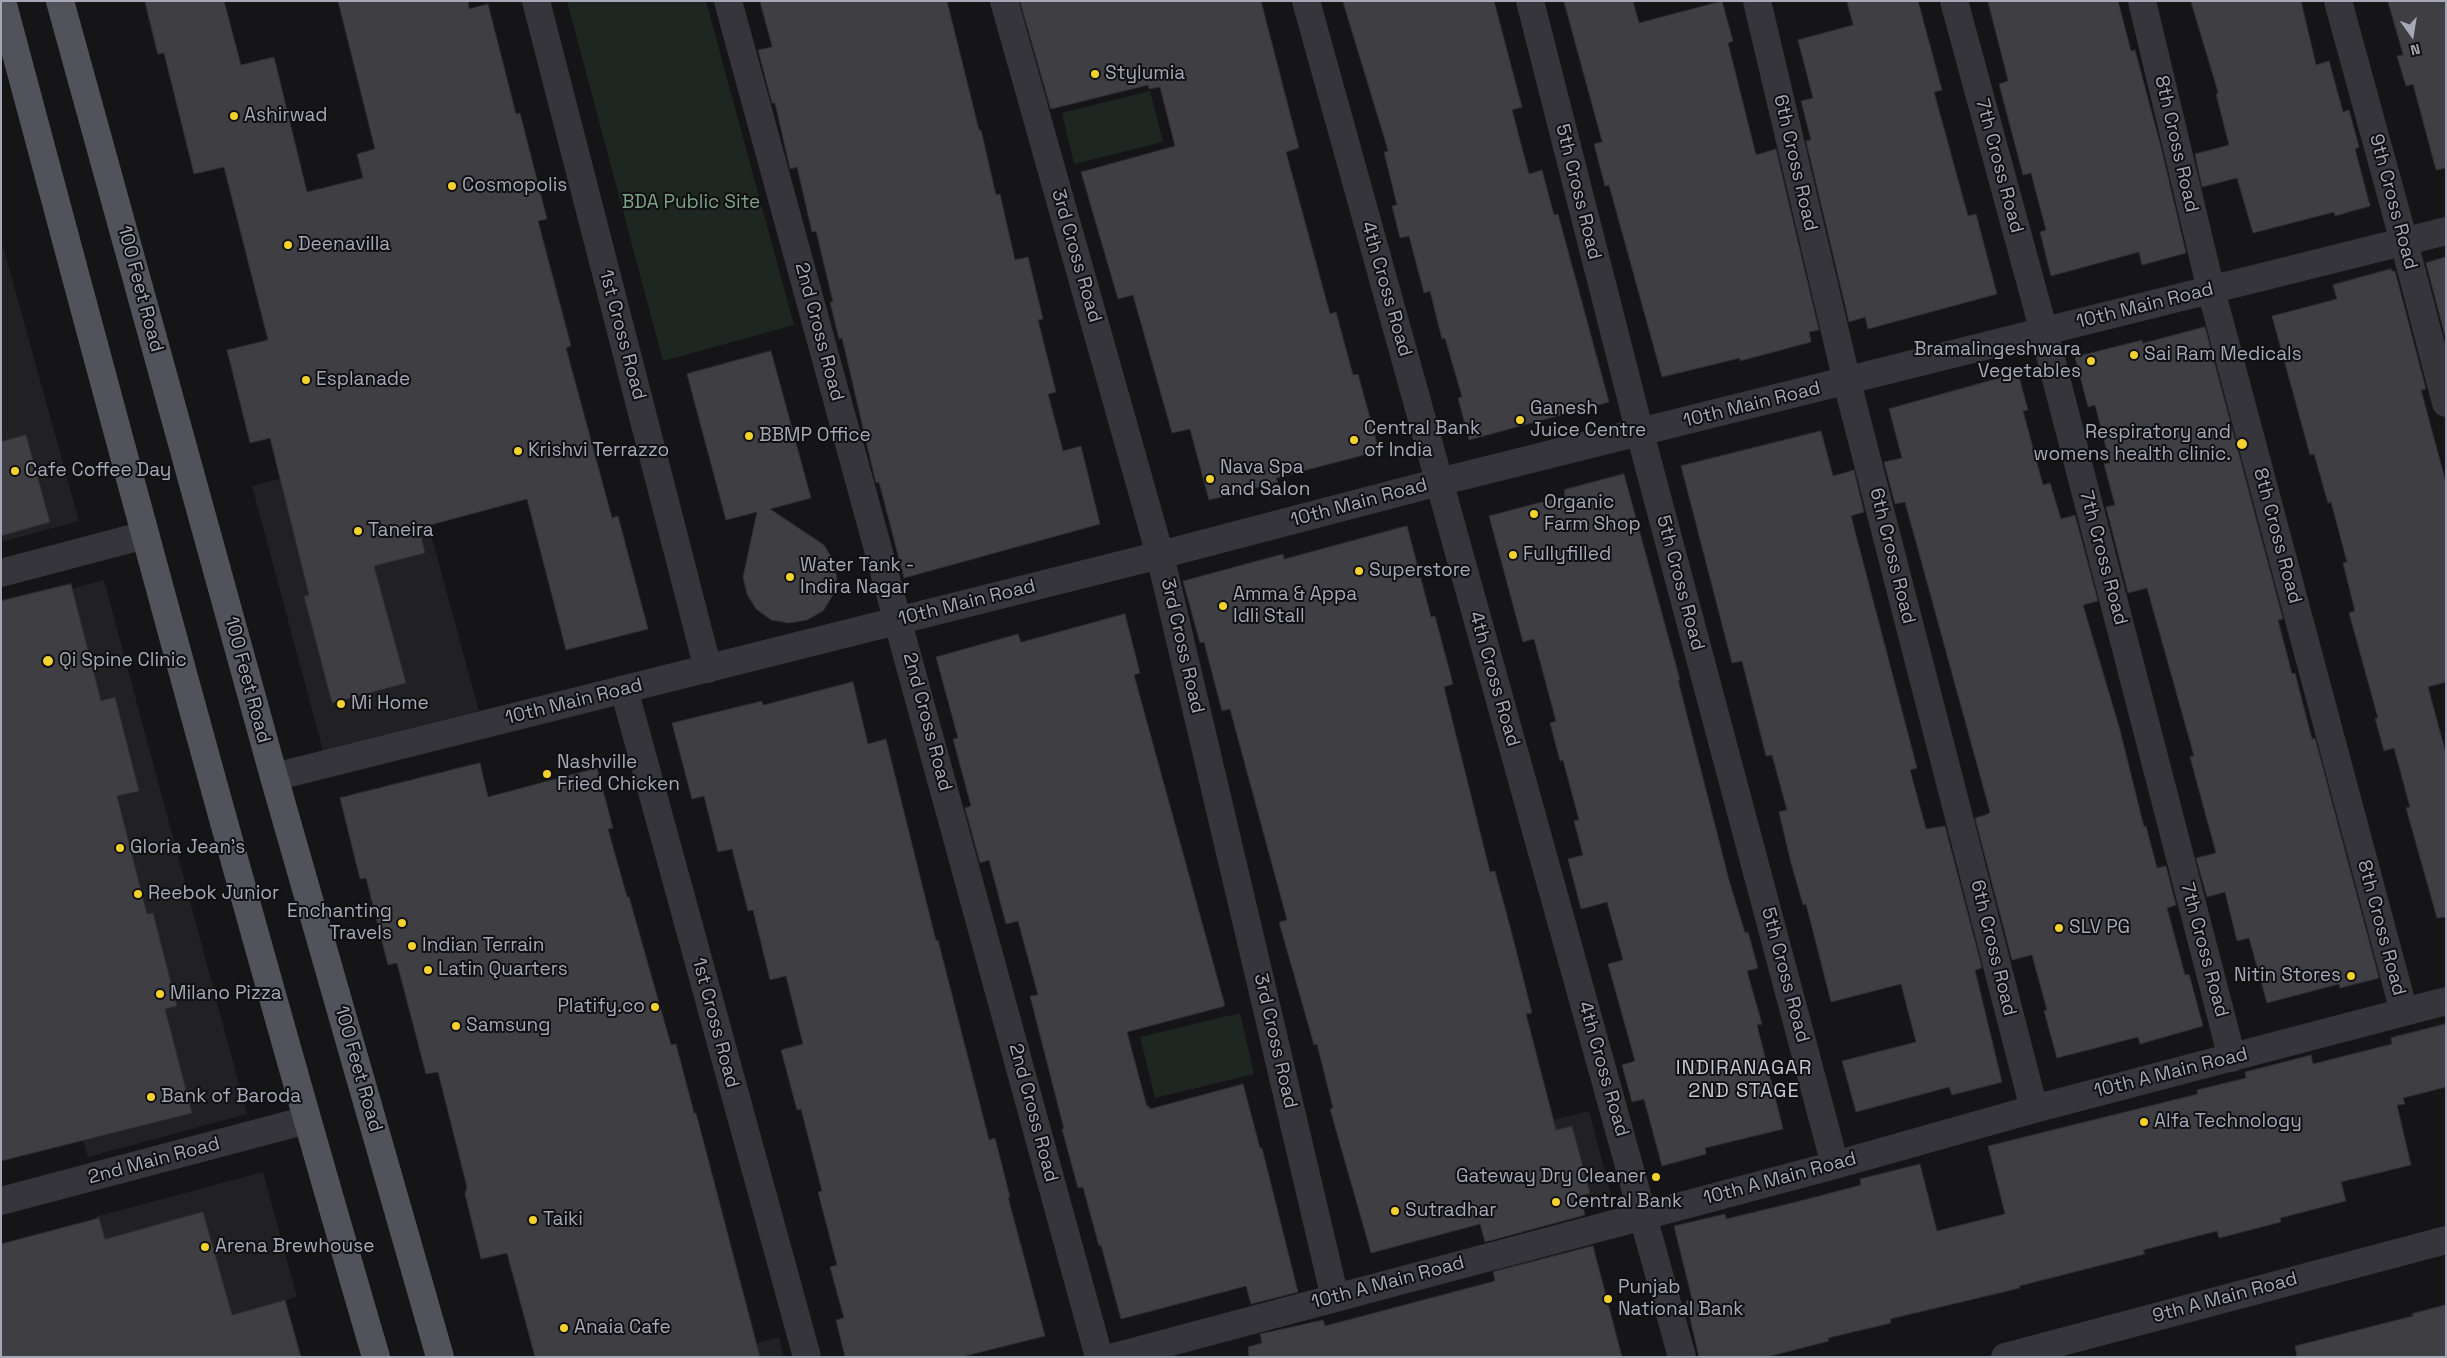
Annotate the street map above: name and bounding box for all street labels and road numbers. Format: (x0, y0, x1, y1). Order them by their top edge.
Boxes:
street label: 8th Cross Road (2149, 74, 2203, 214)
street label: 6th Cross Road (1768, 93, 1822, 233)
street label: 7th Cross Road (1970, 96, 2028, 236)
street label: 5th Cross Road (1550, 122, 1606, 262)
street label: 9th Cross Road (2364, 132, 2422, 272)
street label: 3rd Cross Road (1046, 187, 1106, 325)
street label: 4th Cross Road (1356, 219, 1416, 359)
street label: 100 Feet Road (112, 223, 168, 355)
street label: 2nd Cross Road (790, 260, 848, 404)
street label: 1st Cross Road (594, 267, 650, 403)
street label: 10th Main Road (2074, 278, 2216, 334)
street label: 10th Main Road (1681, 377, 1823, 433)
street label: 8th Cross Road (2248, 466, 2306, 606)
street label: 10th Main Road (1288, 474, 1430, 532)
street label: 6th Cross Road (1864, 486, 1920, 626)
street label: 7th Cross Road (2074, 488, 2132, 628)
street label: 5th Cross Road (1651, 513, 1709, 653)
street label: 10th Main Road (896, 575, 1038, 631)
street label: 3rd Cross Road (1155, 576, 1209, 716)
street label: 4th Cross Road (1464, 609, 1524, 749)
street label: 100 Feet Road (219, 614, 275, 746)
street label: 2nd Cross Road (898, 650, 956, 794)
street label: 10th Main Road (503, 674, 645, 730)
street label: 8th Cross Road (2352, 858, 2410, 998)
street label: 6th Cross Road (1965, 878, 2021, 1018)
street label: 7th Cross Road (2175, 880, 2233, 1020)
street label: 5th Cross Road (1756, 905, 1814, 1045)
street label: 1st Cross Road (687, 955, 743, 1091)
street label: 3rd Cross Road (1248, 971, 1302, 1111)
street label: 4th Cross Road (1573, 999, 1633, 1139)
street label: 100 Feet Road (329, 1004, 387, 1134)
street label: 2nd Cross Road (1004, 1041, 1062, 1185)
street label: 10th A Main Road (2092, 1043, 2250, 1103)
street label: 2nd Main Road (86, 1132, 222, 1190)
street label: 10th A Main Road (1701, 1148, 1859, 1210)
street label: 10th A Main Road (1309, 1252, 1467, 1314)
street label: 9th A Main Road (2150, 1268, 2300, 1328)

